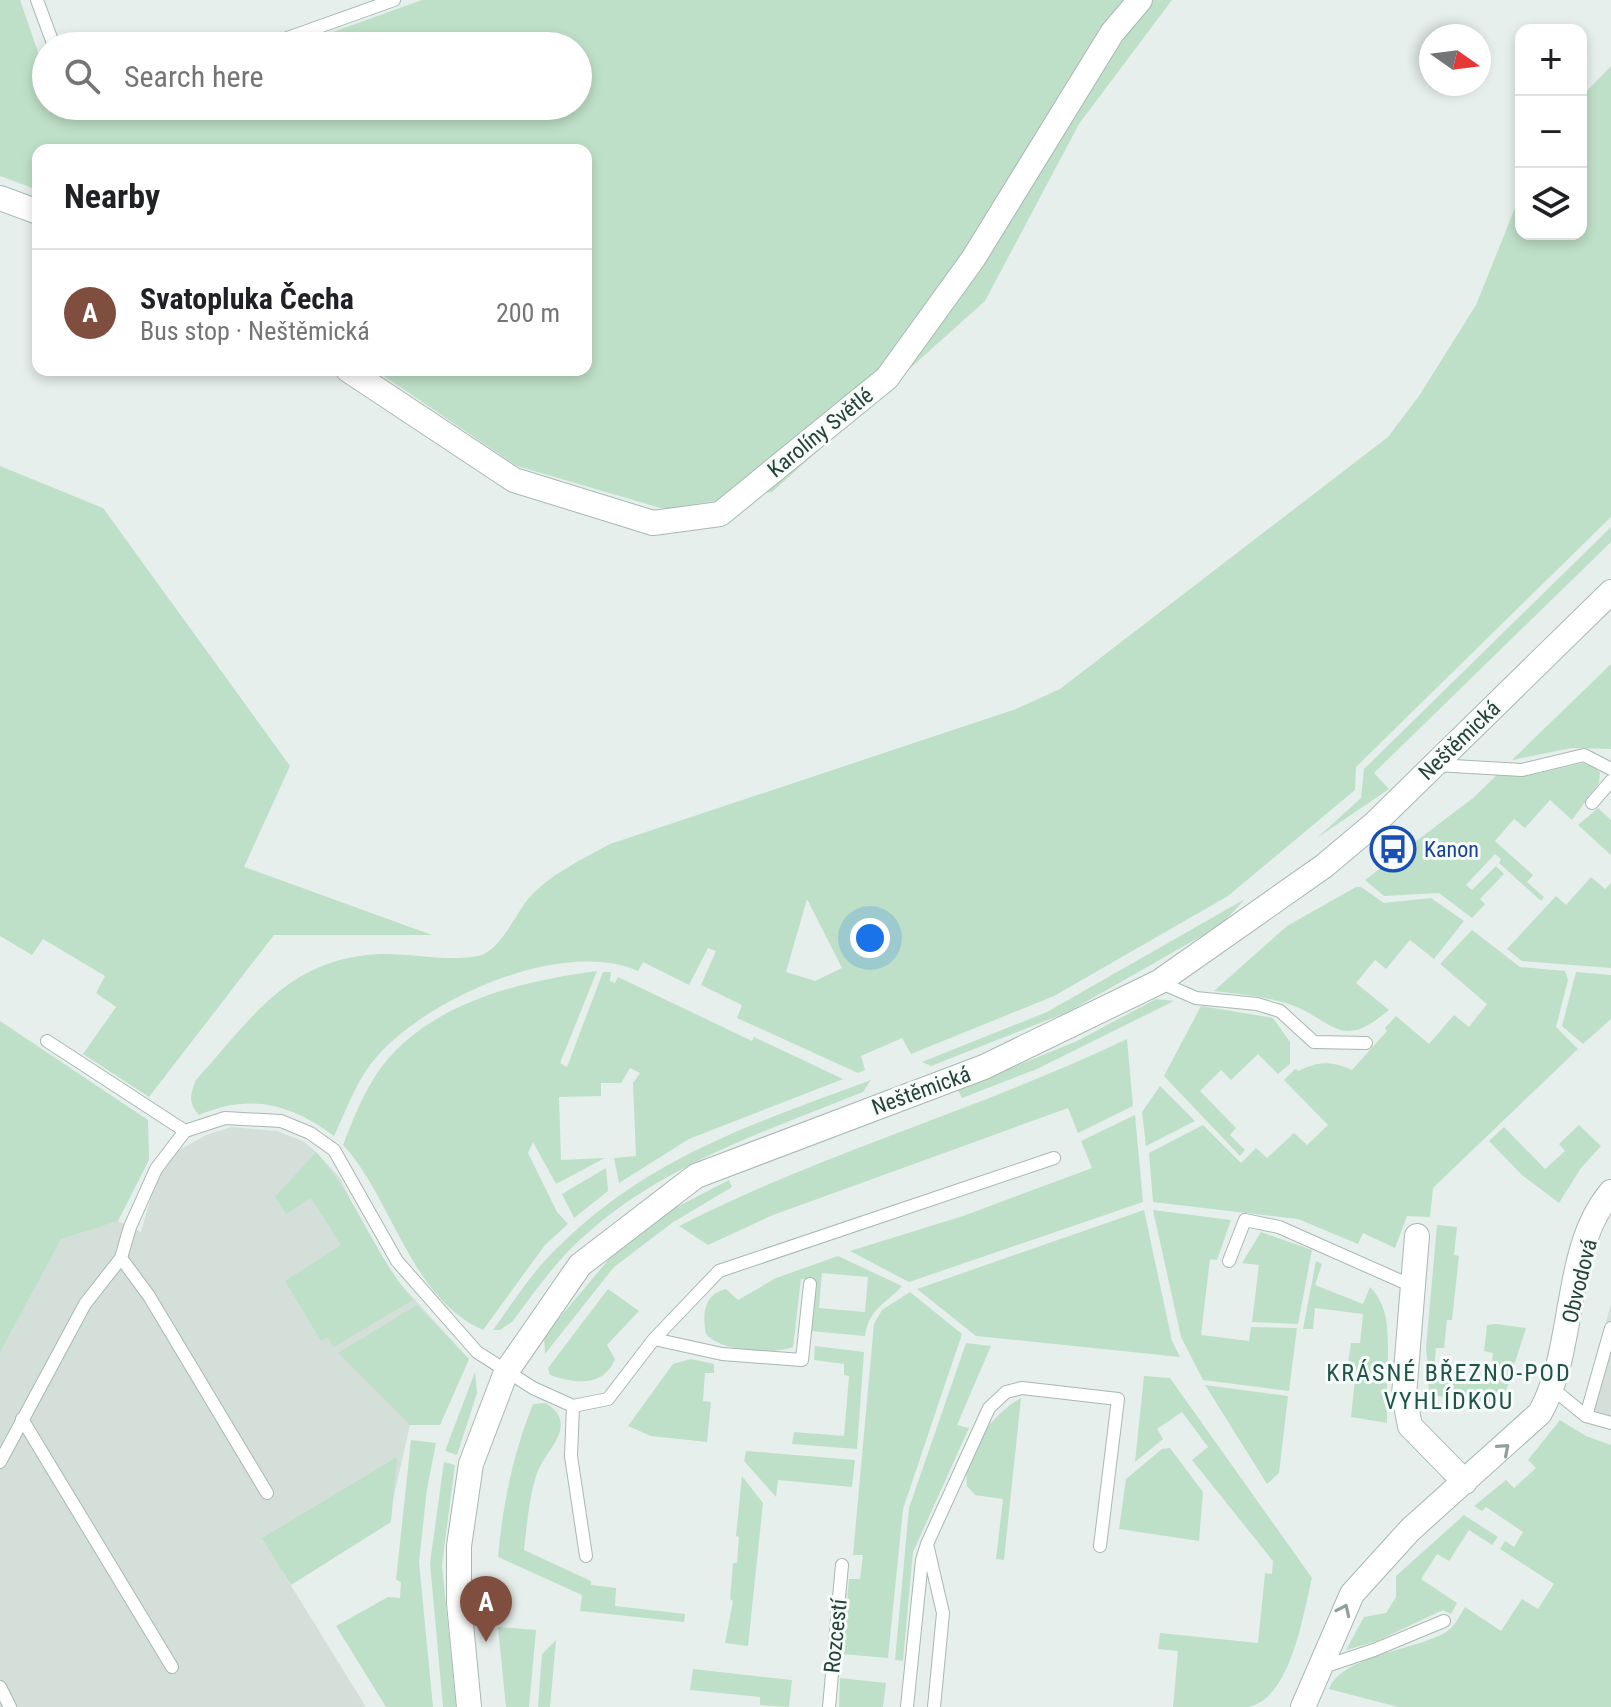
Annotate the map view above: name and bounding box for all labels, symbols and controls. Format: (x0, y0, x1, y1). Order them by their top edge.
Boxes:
north arrow (1419, 24, 1491, 96)
map controls (1515, 24, 1587, 240)
button: + (1515, 24, 1587, 96)
search box (32, 32, 592, 120)
icon: search (60, 54, 104, 98)
text: Search here (124, 59, 264, 94)
button: − (1515, 96, 1587, 168)
button: layers (1515, 168, 1587, 240)
text: Nearby (64, 176, 160, 216)
text: Svatopluka Čecha (140, 281, 354, 316)
text: A (82, 298, 98, 328)
text: 200 m (496, 298, 560, 328)
text: Bus stop · Neštěmická (140, 316, 370, 346)
street label: Karolíny Světlé (763, 382, 878, 482)
street label: Neštěmická (1414, 696, 1505, 785)
bus stop icon: Kanon (1369, 825, 1417, 873)
place label: Kanon (1424, 837, 1479, 862)
your location (850, 918, 890, 958)
street label: Neštěmická (868, 1061, 974, 1120)
street label: Obvodová (1557, 1236, 1602, 1326)
district label: KRÁSNÉ BŘEZNO-POD VYHLÍDKOU (1326, 1359, 1572, 1415)
one-way arrow (1494, 1444, 1509, 1458)
pin: A (460, 1576, 512, 1642)
street label: Rozcestí (819, 1597, 852, 1674)
one-way arrow (1334, 1603, 1350, 1618)

